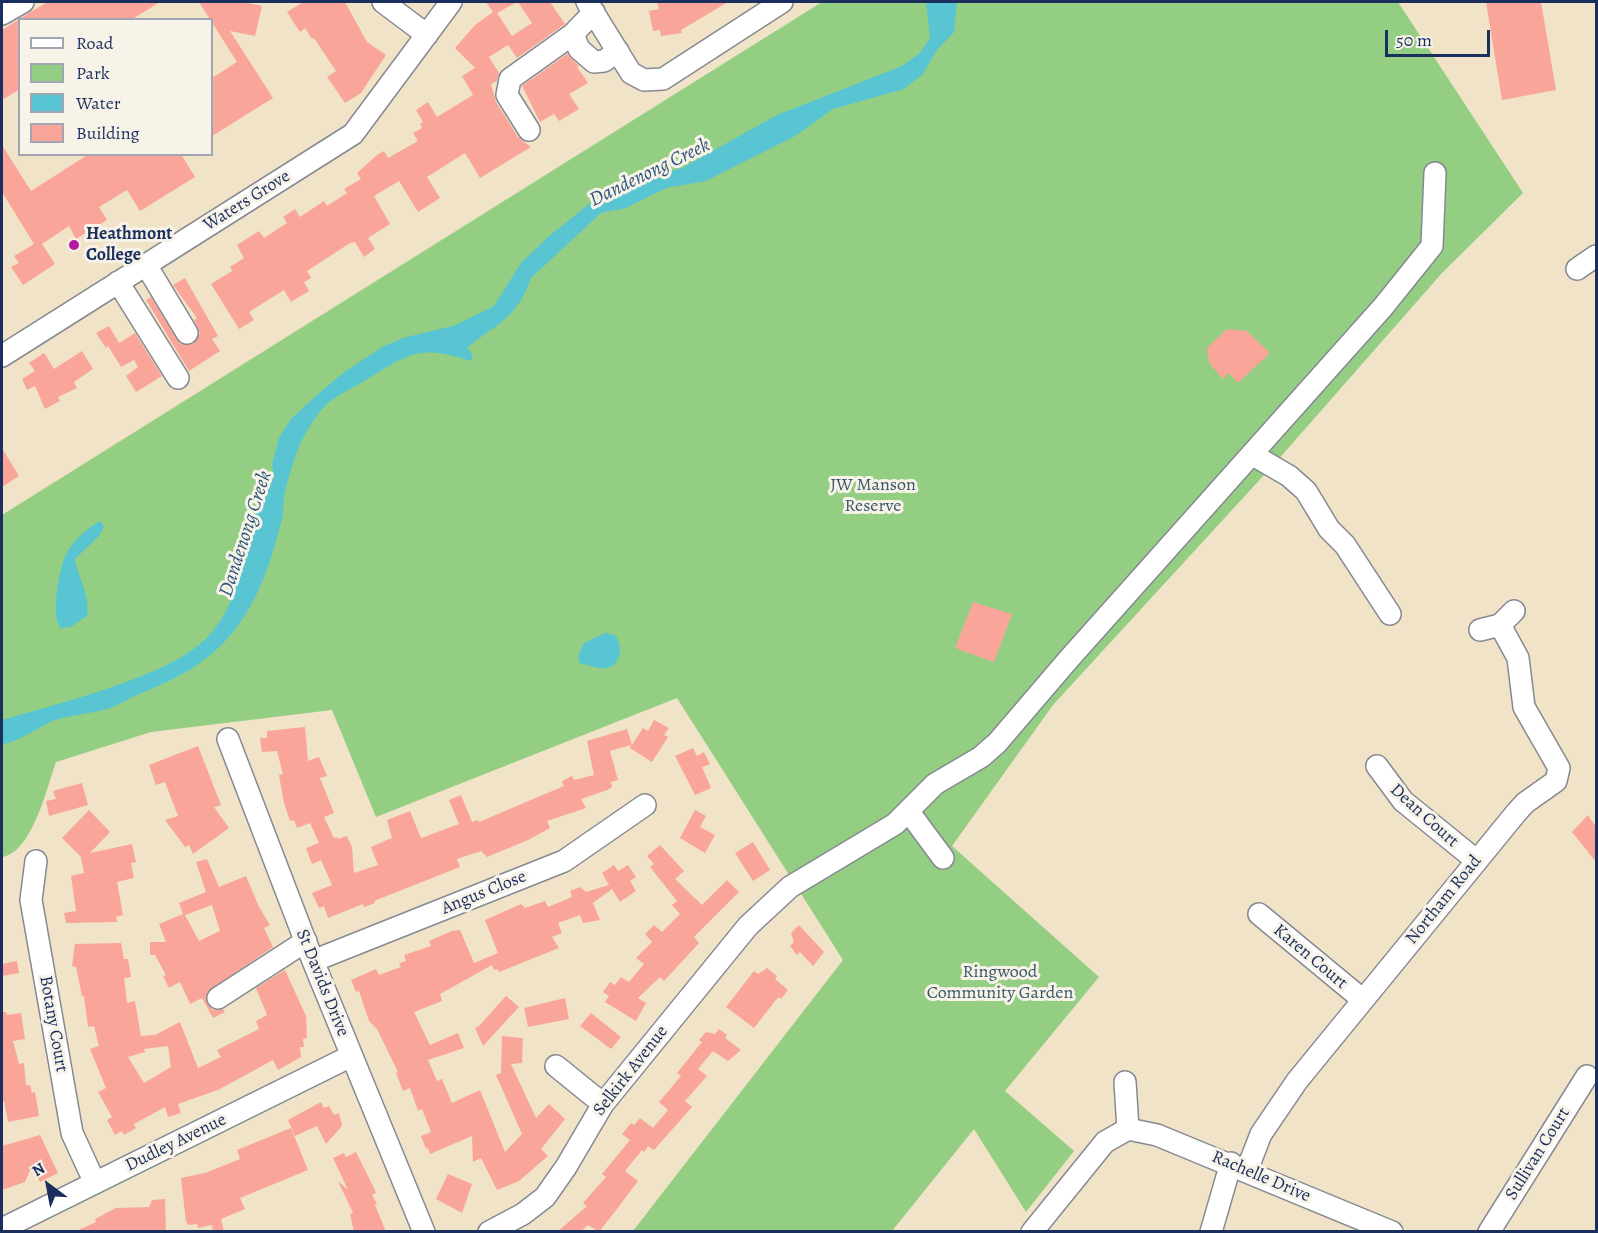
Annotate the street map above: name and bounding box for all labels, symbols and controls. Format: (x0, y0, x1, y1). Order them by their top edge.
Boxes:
legend (18, 18, 213, 156)
scale bar (1388, 18, 1493, 56)
text: 50 m (1396, 28, 1432, 52)
text: Road (76, 31, 113, 55)
text: Park (76, 61, 110, 85)
text: Water (76, 91, 121, 115)
text: Building (76, 121, 140, 145)
water label: Dandenong Creek (586, 134, 714, 212)
street label: Waters Grove (200, 166, 294, 236)
place label: Heathmont College (86, 224, 172, 266)
marker: Heathmont College (67, 238, 81, 252)
water label: Dandenong Creek (214, 468, 278, 600)
park label: JW Manson Reserve (830, 475, 916, 518)
street label: Dean Court (1385, 780, 1463, 852)
street label: Northam Road (1401, 851, 1487, 949)
street label: Angus Close (438, 866, 530, 920)
street label: Karen Court (1269, 920, 1351, 994)
street label: St Davids Drive (291, 926, 353, 1040)
park label: Ringwood Community Garden (927, 962, 1073, 1004)
street label: Botany Court (34, 974, 72, 1074)
street label: Selkirk Avenue (589, 1022, 673, 1120)
street label: Sullivan Court (1501, 1104, 1575, 1204)
street label: Dudley Avenue (122, 1109, 230, 1177)
street label: Rachelle Drive (1208, 1147, 1314, 1207)
north arrow (18, 1155, 78, 1215)
text: N (28, 1157, 49, 1182)

